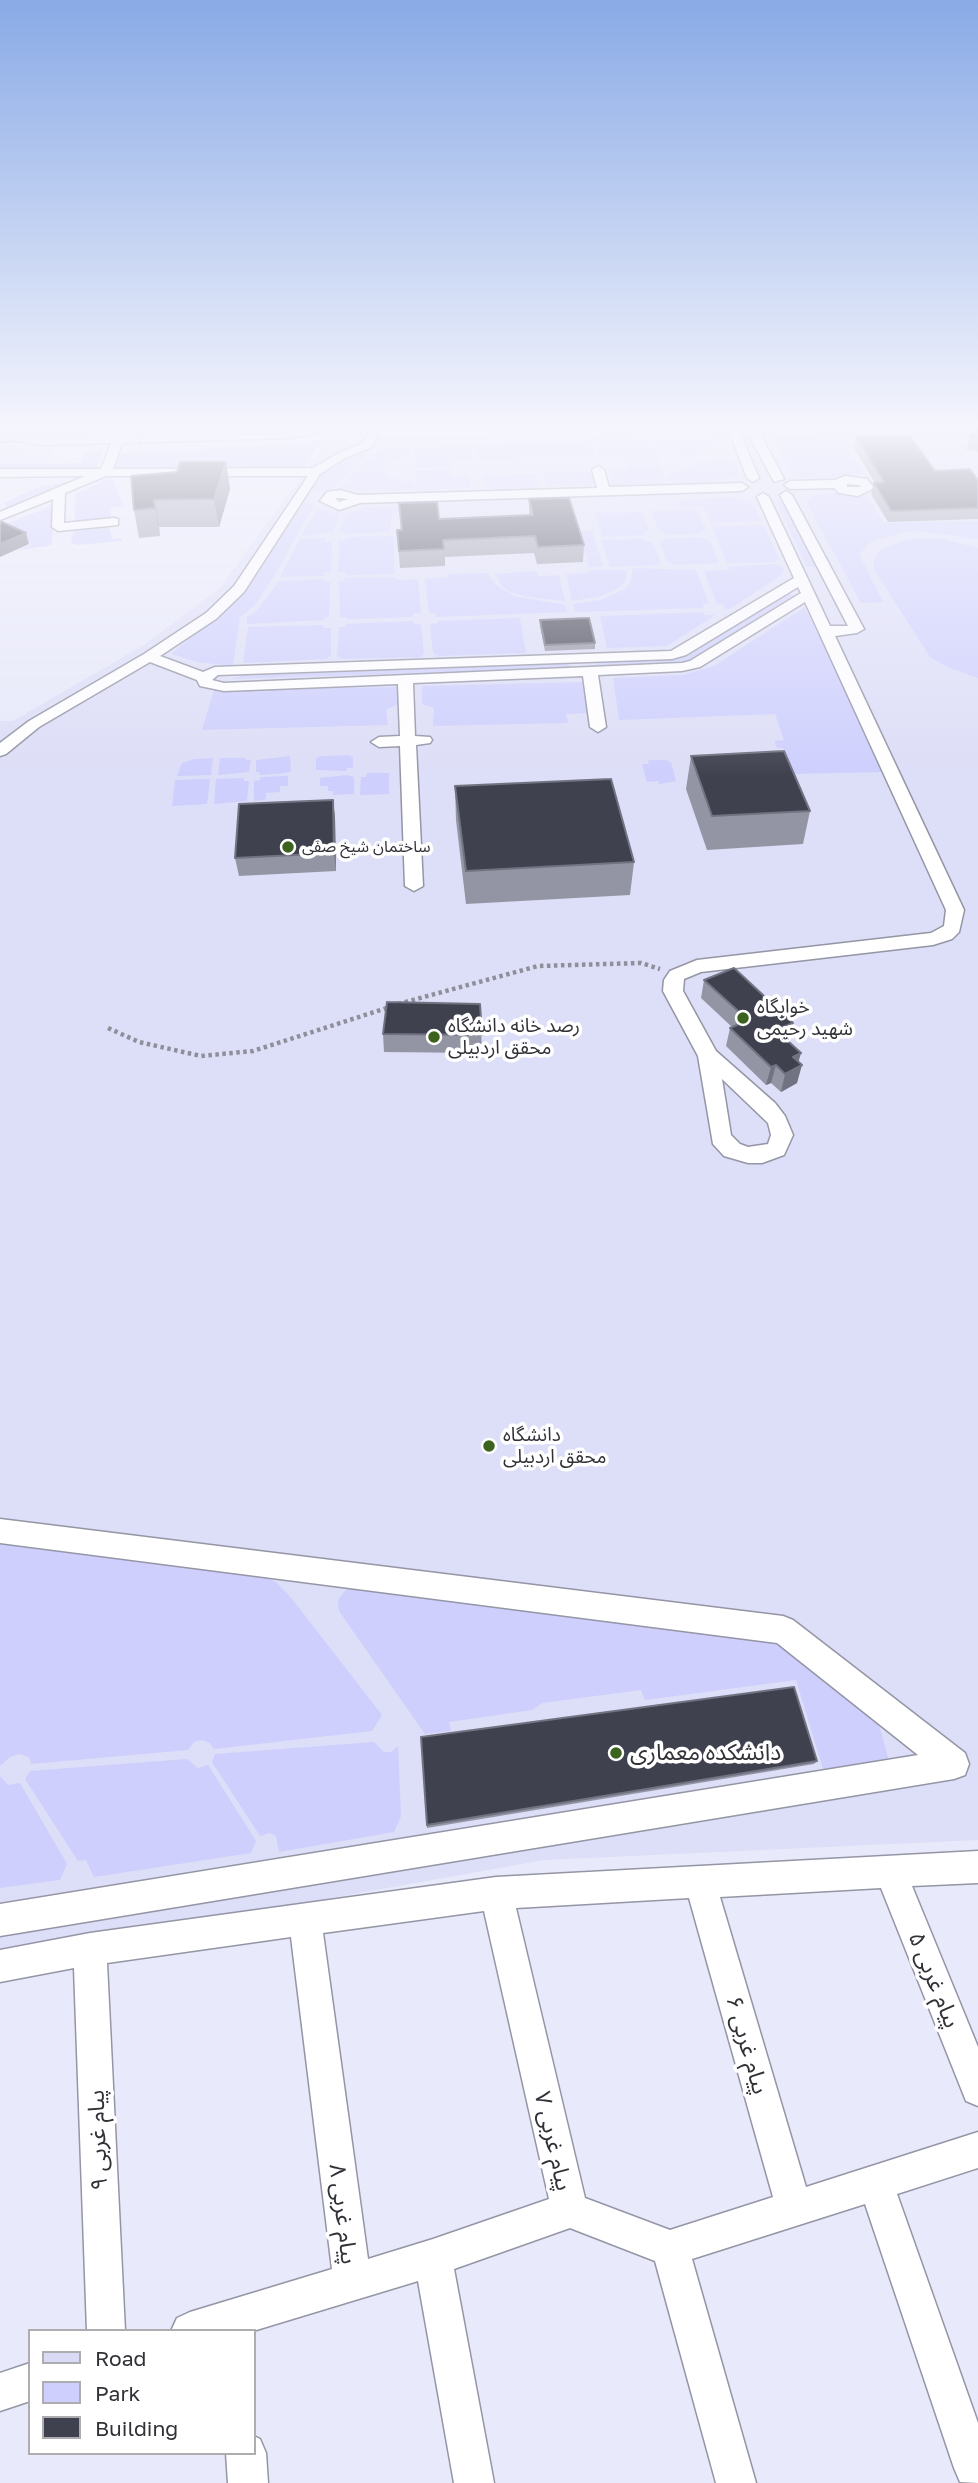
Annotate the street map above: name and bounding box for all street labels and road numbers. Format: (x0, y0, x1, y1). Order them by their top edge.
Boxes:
street label: پیام غربی ۵ (902, 1928, 966, 2032)
street label: پیام غربی ۶ (720, 1993, 774, 2097)
street label: پیام غربی ۹ (82, 2089, 114, 2191)
street label: پیام غربی ۷ (528, 2089, 578, 2193)
street label: پیام غربی ۸ (323, 2162, 363, 2266)

